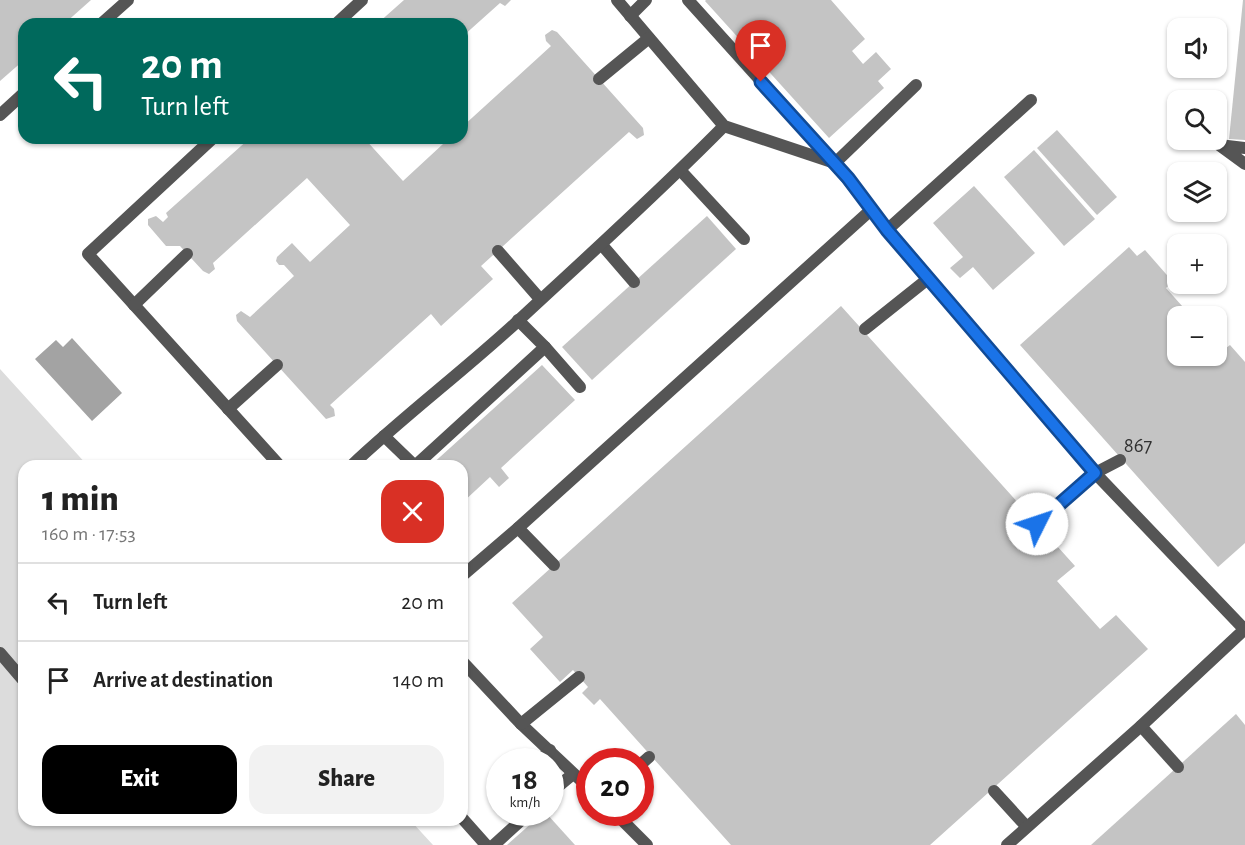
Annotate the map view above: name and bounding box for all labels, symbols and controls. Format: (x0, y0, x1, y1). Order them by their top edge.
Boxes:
map controls (1167, 18, 1227, 366)
button: sound (1167, 18, 1227, 78)
pin (735, 20, 786, 82)
icon: arrive (744, 29, 777, 62)
icon: left (42, 42, 120, 120)
text: 20 m (141, 44, 223, 86)
button: search (1167, 90, 1227, 150)
text: Turn left (141, 93, 229, 120)
button: layers (1167, 162, 1227, 222)
button: + (1167, 234, 1227, 294)
button: − (1167, 306, 1227, 366)
house number: 867 (1124, 435, 1153, 456)
button: close (381, 480, 444, 543)
text: 1 min (42, 481, 119, 517)
position arrow (1005, 492, 1069, 556)
text: 160 m · 17:53 (42, 524, 136, 544)
icon: left (42, 586, 75, 619)
text: Turn left (93, 591, 167, 613)
text: 20 m (401, 591, 444, 613)
icon: arrive (42, 664, 75, 697)
text: Arrive at destination (93, 669, 273, 691)
text: 140 m (393, 669, 444, 691)
button: Exit (42, 745, 237, 814)
button: Share (249, 745, 444, 814)
speed limit sign: 20 (576, 748, 654, 826)
text: 18 (512, 765, 538, 795)
text: km/h (510, 795, 540, 810)

